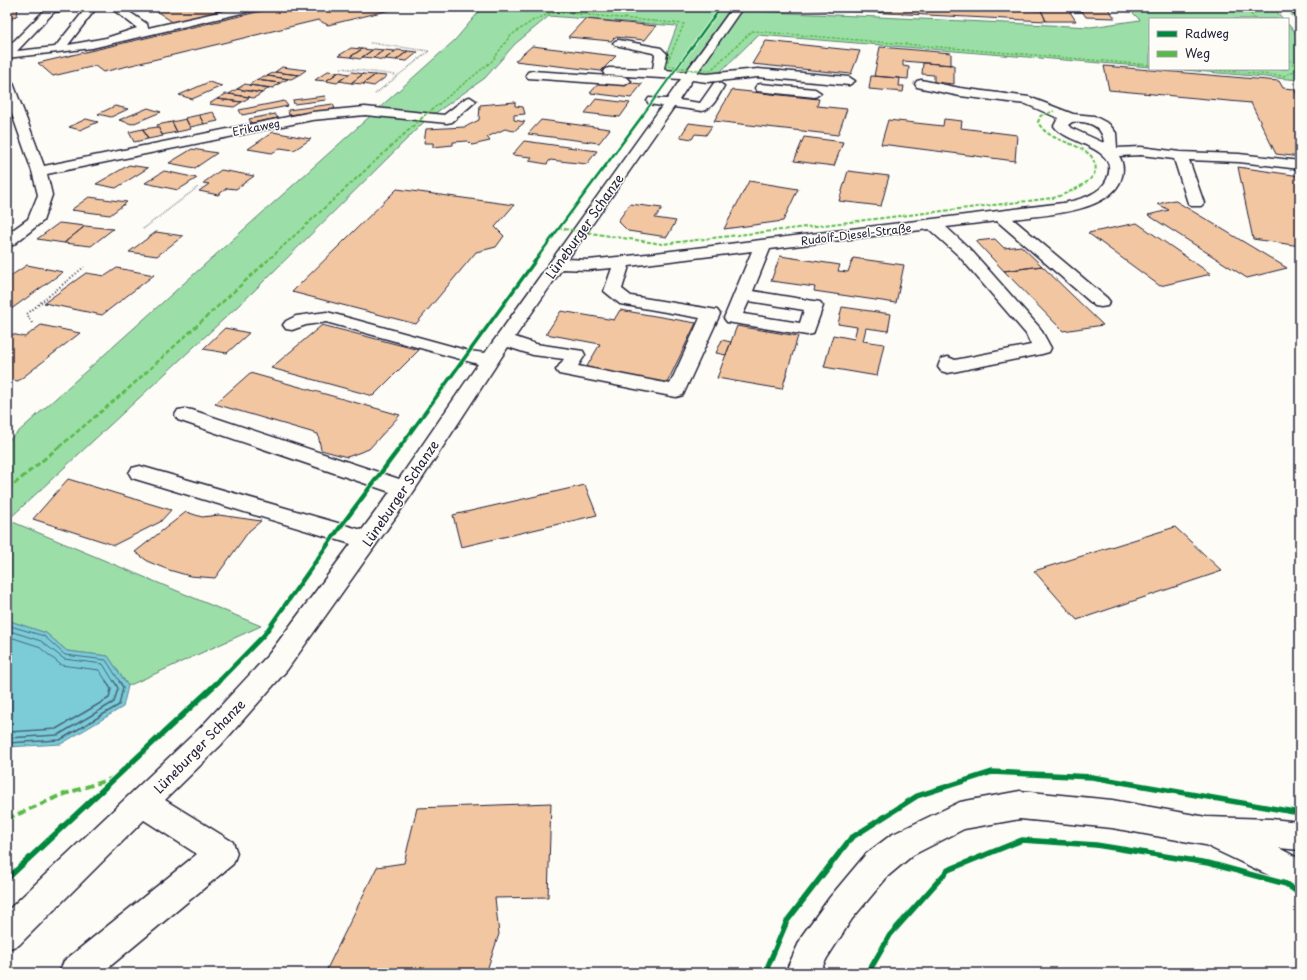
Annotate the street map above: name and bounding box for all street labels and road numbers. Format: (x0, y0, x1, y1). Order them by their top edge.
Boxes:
street label: Erikaweg (231, 114, 281, 140)
street label: Lüneburger Schanze (541, 170, 627, 282)
street label: Rudolf-Diesel-Straße (800, 219, 912, 249)
street label: Lüneburger Schanze (357, 436, 443, 550)
street label: Lüneburger Schanze (149, 695, 249, 797)

